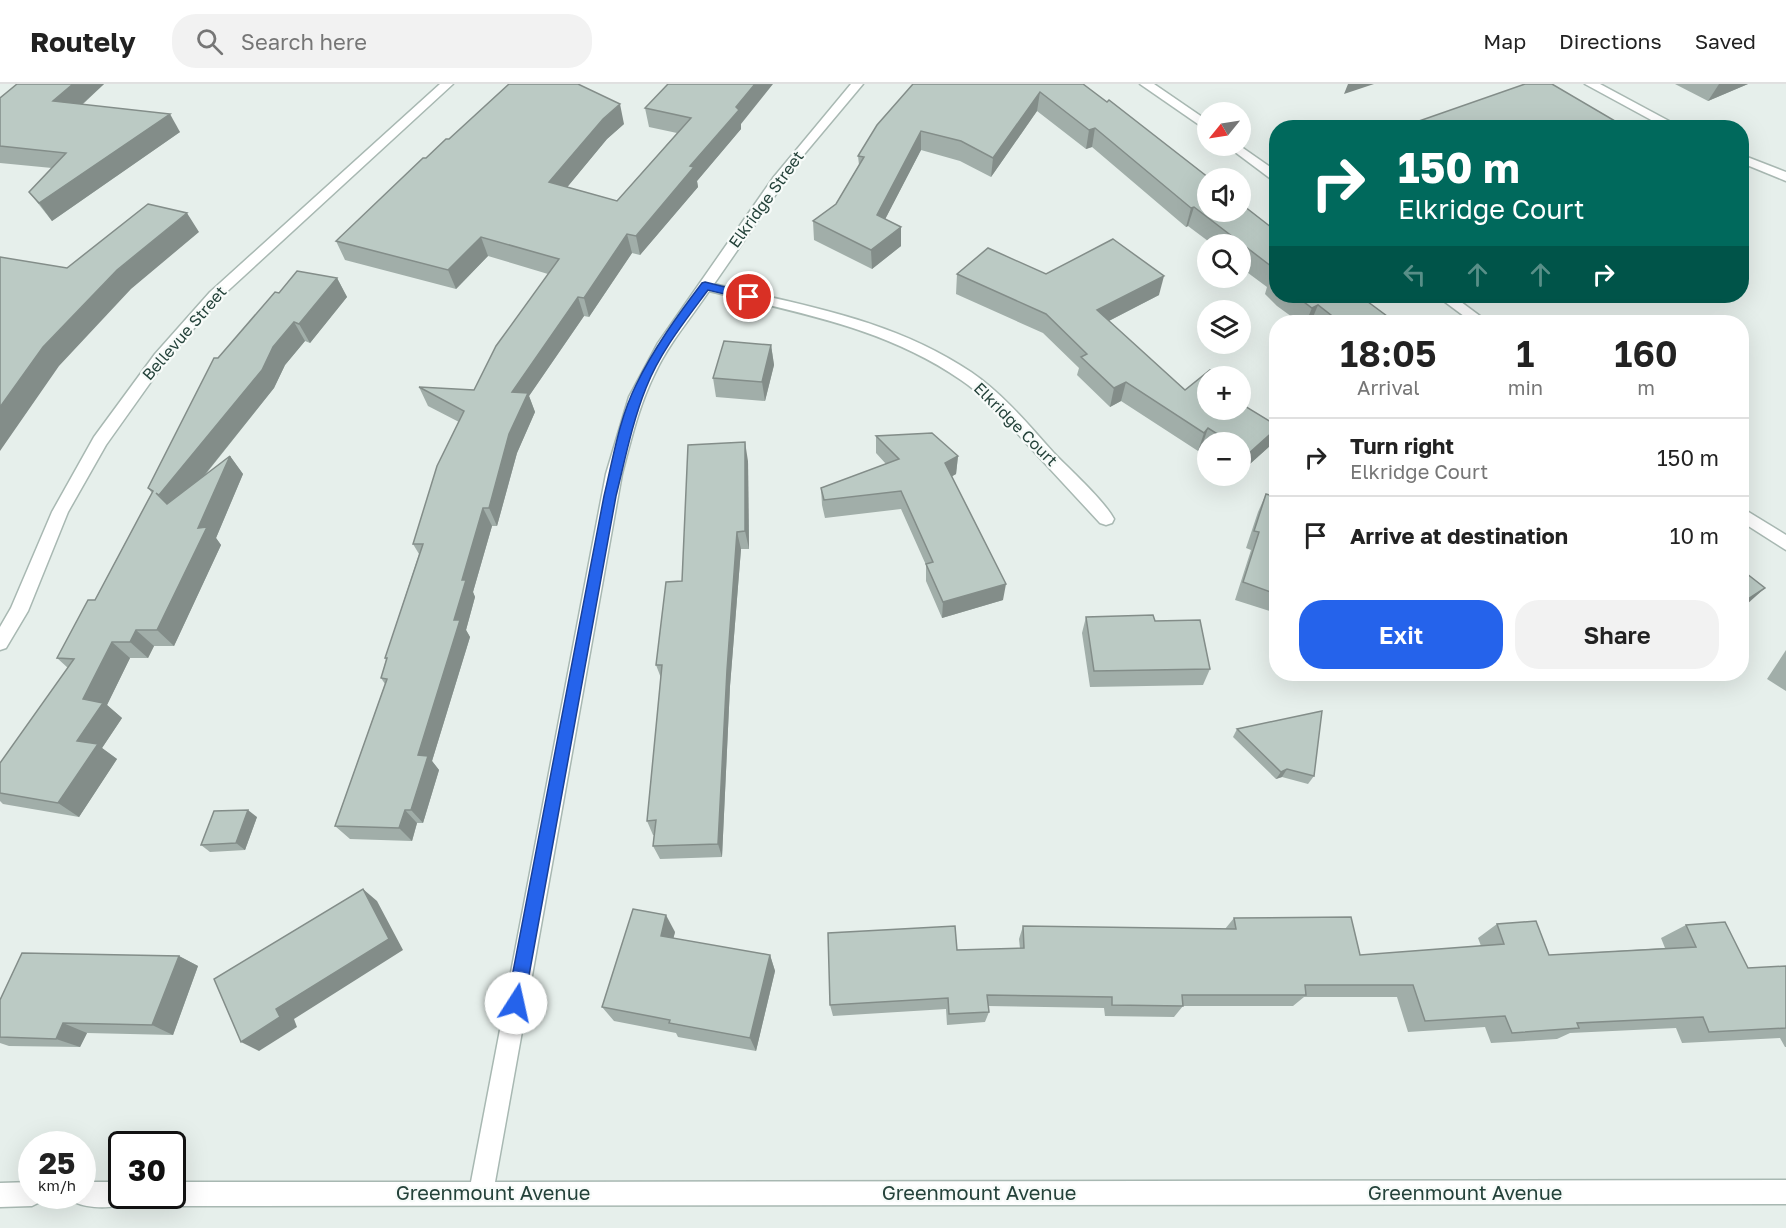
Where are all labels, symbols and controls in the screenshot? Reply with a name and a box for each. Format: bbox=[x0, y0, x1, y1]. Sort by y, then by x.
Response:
search box bbox=[172, 14, 592, 68]
text: Routely bbox=[30, 25, 136, 58]
icon: search bbox=[193, 25, 226, 58]
text: Search here bbox=[241, 28, 367, 55]
text: Map bbox=[1483, 28, 1526, 54]
text: Directions bbox=[1559, 28, 1662, 54]
text: Saved bbox=[1695, 28, 1756, 54]
north arrow bbox=[1197, 102, 1251, 156]
map controls bbox=[1197, 102, 1251, 486]
text: 150 m bbox=[1398, 142, 1520, 192]
icon: right bbox=[1299, 144, 1377, 222]
street label: Elkridge Street bbox=[724, 147, 808, 251]
button: sound bbox=[1197, 168, 1251, 222]
text: Elkridge Court bbox=[1398, 193, 1585, 225]
button: search bbox=[1197, 234, 1251, 288]
icon: left bbox=[1398, 258, 1431, 291]
icon: ahead bbox=[1461, 258, 1494, 291]
icon: ahead bbox=[1524, 258, 1557, 291]
icon: right bbox=[1587, 258, 1620, 291]
pin bbox=[723, 271, 774, 322]
icon: arrive bbox=[732, 280, 765, 313]
street label: Bellevue Street bbox=[138, 282, 230, 384]
button: layers bbox=[1197, 300, 1251, 354]
text: 18:05 bbox=[1340, 332, 1437, 375]
text: 1 bbox=[1516, 332, 1535, 375]
text: 160 bbox=[1614, 332, 1678, 375]
button: + bbox=[1197, 366, 1251, 420]
text: Arrival bbox=[1357, 375, 1420, 399]
text: min bbox=[1508, 375, 1543, 399]
text: m bbox=[1637, 375, 1655, 399]
street label: Elkridge Court bbox=[970, 378, 1062, 470]
button: − bbox=[1197, 432, 1251, 486]
text: Turn right bbox=[1350, 432, 1454, 459]
icon: right bbox=[1299, 441, 1332, 474]
text: 150 m bbox=[1657, 444, 1719, 471]
text: Elkridge Court bbox=[1350, 459, 1488, 483]
icon: arrive bbox=[1299, 519, 1332, 552]
text: Arrive at destination bbox=[1350, 522, 1568, 549]
text: 10 m bbox=[1670, 522, 1719, 549]
button: Exit bbox=[1299, 600, 1503, 669]
button: Share bbox=[1515, 600, 1719, 669]
position arrow bbox=[484, 971, 548, 1035]
speed limit sign: 30 bbox=[108, 1131, 186, 1209]
text: 25 bbox=[39, 1145, 75, 1181]
text: km/h bbox=[38, 1176, 76, 1194]
street label: Greenmount Avenue bbox=[396, 1180, 590, 1204]
street label: Greenmount Avenue bbox=[882, 1180, 1076, 1204]
street label: Greenmount Avenue bbox=[1368, 1180, 1562, 1204]

